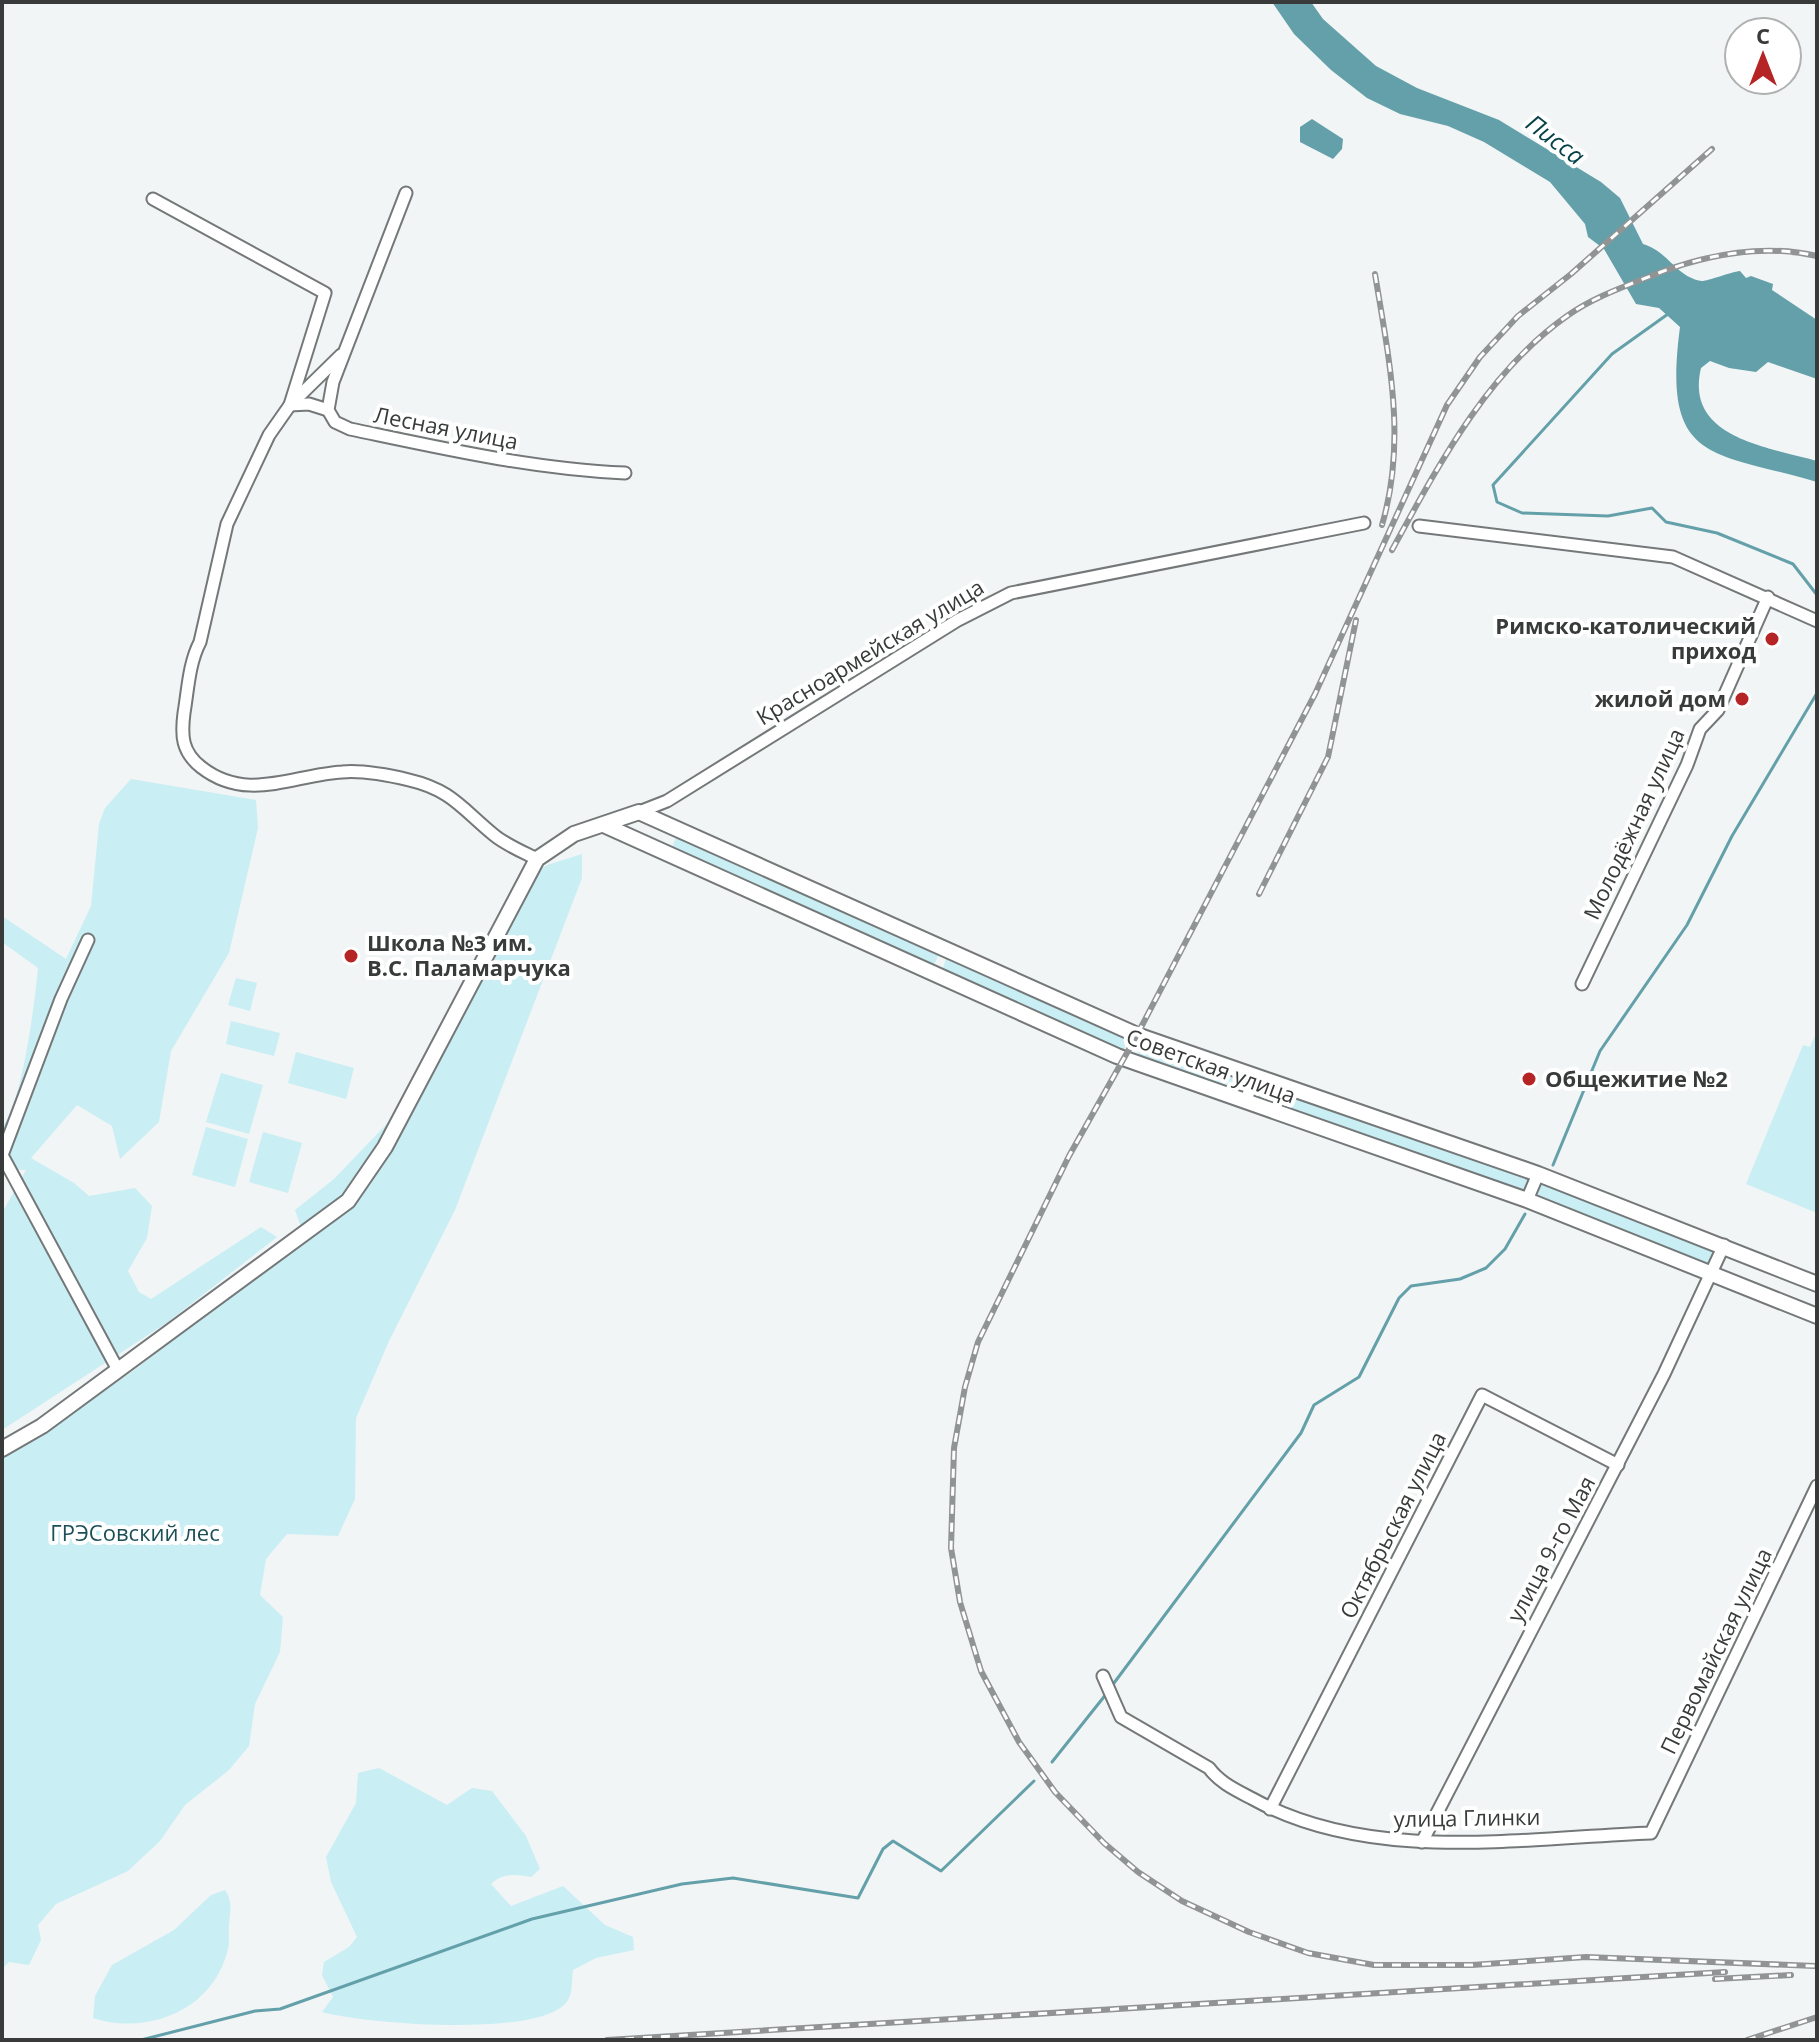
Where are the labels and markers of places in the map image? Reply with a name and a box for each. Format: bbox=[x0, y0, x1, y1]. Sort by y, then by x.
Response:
place label: Римско-католический приход bbox=[1495, 610, 1756, 665]
marker: Римско-католический приход bbox=[1763, 630, 1781, 648]
place label: жилой дом bbox=[1595, 683, 1726, 713]
marker: жилой дом bbox=[1733, 690, 1751, 708]
place label: Школа №3 им. В.С. Паламарчука bbox=[367, 927, 571, 982]
marker: Школа №3 им. В.С. Паламарчука bbox=[342, 947, 360, 965]
place label: Общежитие №2 bbox=[1545, 1063, 1728, 1093]
marker: Общежитие №2 bbox=[1520, 1070, 1538, 1088]

